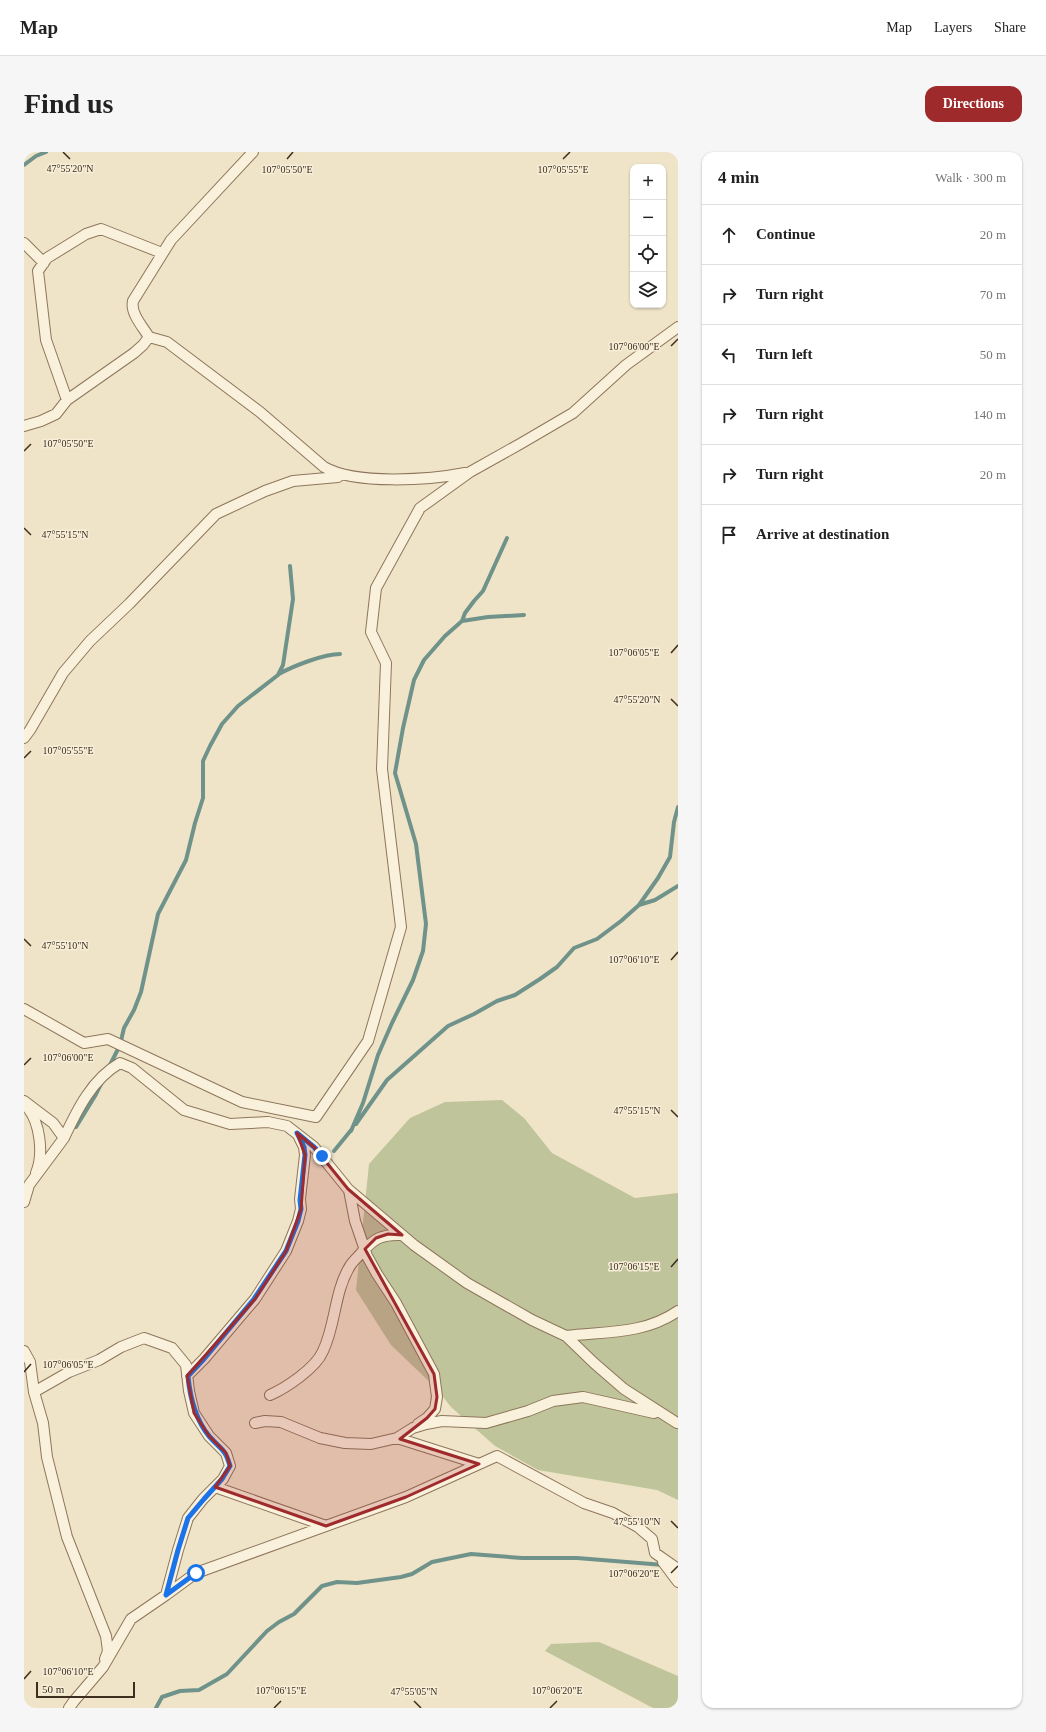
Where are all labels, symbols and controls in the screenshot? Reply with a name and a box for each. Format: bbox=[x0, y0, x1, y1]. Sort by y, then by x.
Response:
text: Map bbox=[20, 17, 58, 38]
text: Map bbox=[886, 20, 912, 35]
text: Layers bbox=[934, 20, 972, 35]
text: Share bbox=[994, 20, 1026, 35]
button: Directions bbox=[925, 86, 1022, 122]
text: Find us bbox=[24, 88, 114, 119]
text: 47°55'20"N bbox=[46, 163, 94, 174]
text: 107°05'50"E bbox=[262, 164, 313, 175]
text: 107°05'55"E bbox=[538, 164, 589, 175]
map controls bbox=[630, 164, 666, 308]
button: + bbox=[630, 164, 666, 200]
text: 4 min bbox=[718, 168, 759, 187]
text: Walk · 300 m bbox=[935, 170, 1006, 185]
button: − bbox=[630, 200, 666, 236]
icon: ahead bbox=[718, 224, 740, 246]
text: Continue bbox=[756, 226, 815, 242]
text: 20 m bbox=[980, 227, 1006, 242]
button: locate bbox=[630, 236, 666, 272]
button: layers bbox=[630, 272, 666, 308]
icon: right bbox=[718, 284, 740, 306]
text: Turn right bbox=[756, 286, 823, 302]
text: 70 m bbox=[980, 287, 1006, 302]
text: 107°06'00"E bbox=[609, 341, 660, 352]
icon: left bbox=[718, 344, 740, 366]
text: Turn left bbox=[756, 346, 813, 362]
text: 50 m bbox=[980, 347, 1006, 362]
icon: right bbox=[718, 404, 740, 426]
text: Turn right bbox=[756, 406, 823, 422]
text: 140 m bbox=[973, 407, 1006, 422]
text: 107°05'50"E bbox=[43, 438, 94, 449]
icon: right bbox=[718, 464, 740, 486]
text: Turn right bbox=[756, 466, 823, 482]
text: 20 m bbox=[980, 467, 1006, 482]
icon: arrive bbox=[718, 524, 740, 546]
text: Arrive at destination bbox=[756, 526, 889, 542]
text: 47°55'15"N bbox=[41, 529, 89, 540]
text: 107°06'05"E bbox=[609, 647, 660, 658]
text: 47°55'20"N bbox=[613, 694, 661, 705]
text: 107°05'55"E bbox=[43, 745, 94, 756]
text: 47°55'10"N bbox=[41, 940, 89, 951]
text: 107°06'10"E bbox=[609, 954, 660, 965]
text: 107°06'00"E bbox=[43, 1052, 94, 1063]
text: 47°55'15"N bbox=[613, 1105, 661, 1116]
route end bbox=[313, 1147, 331, 1165]
text: 107°06'15"E bbox=[609, 1261, 660, 1272]
text: 107°06'05"E bbox=[43, 1359, 94, 1370]
text: 47°55'10"N bbox=[613, 1516, 661, 1527]
route start bbox=[187, 1564, 205, 1582]
text: 107°06'20"E bbox=[609, 1568, 660, 1579]
text: 107°06'10"E bbox=[43, 1666, 94, 1677]
scale bar bbox=[36, 1680, 135, 1699]
text: 50 m bbox=[42, 1683, 64, 1695]
text: 107°06'15"E bbox=[256, 1685, 307, 1696]
text: 107°06'20"E bbox=[532, 1685, 583, 1696]
text: 47°55'05"N bbox=[390, 1686, 438, 1697]

